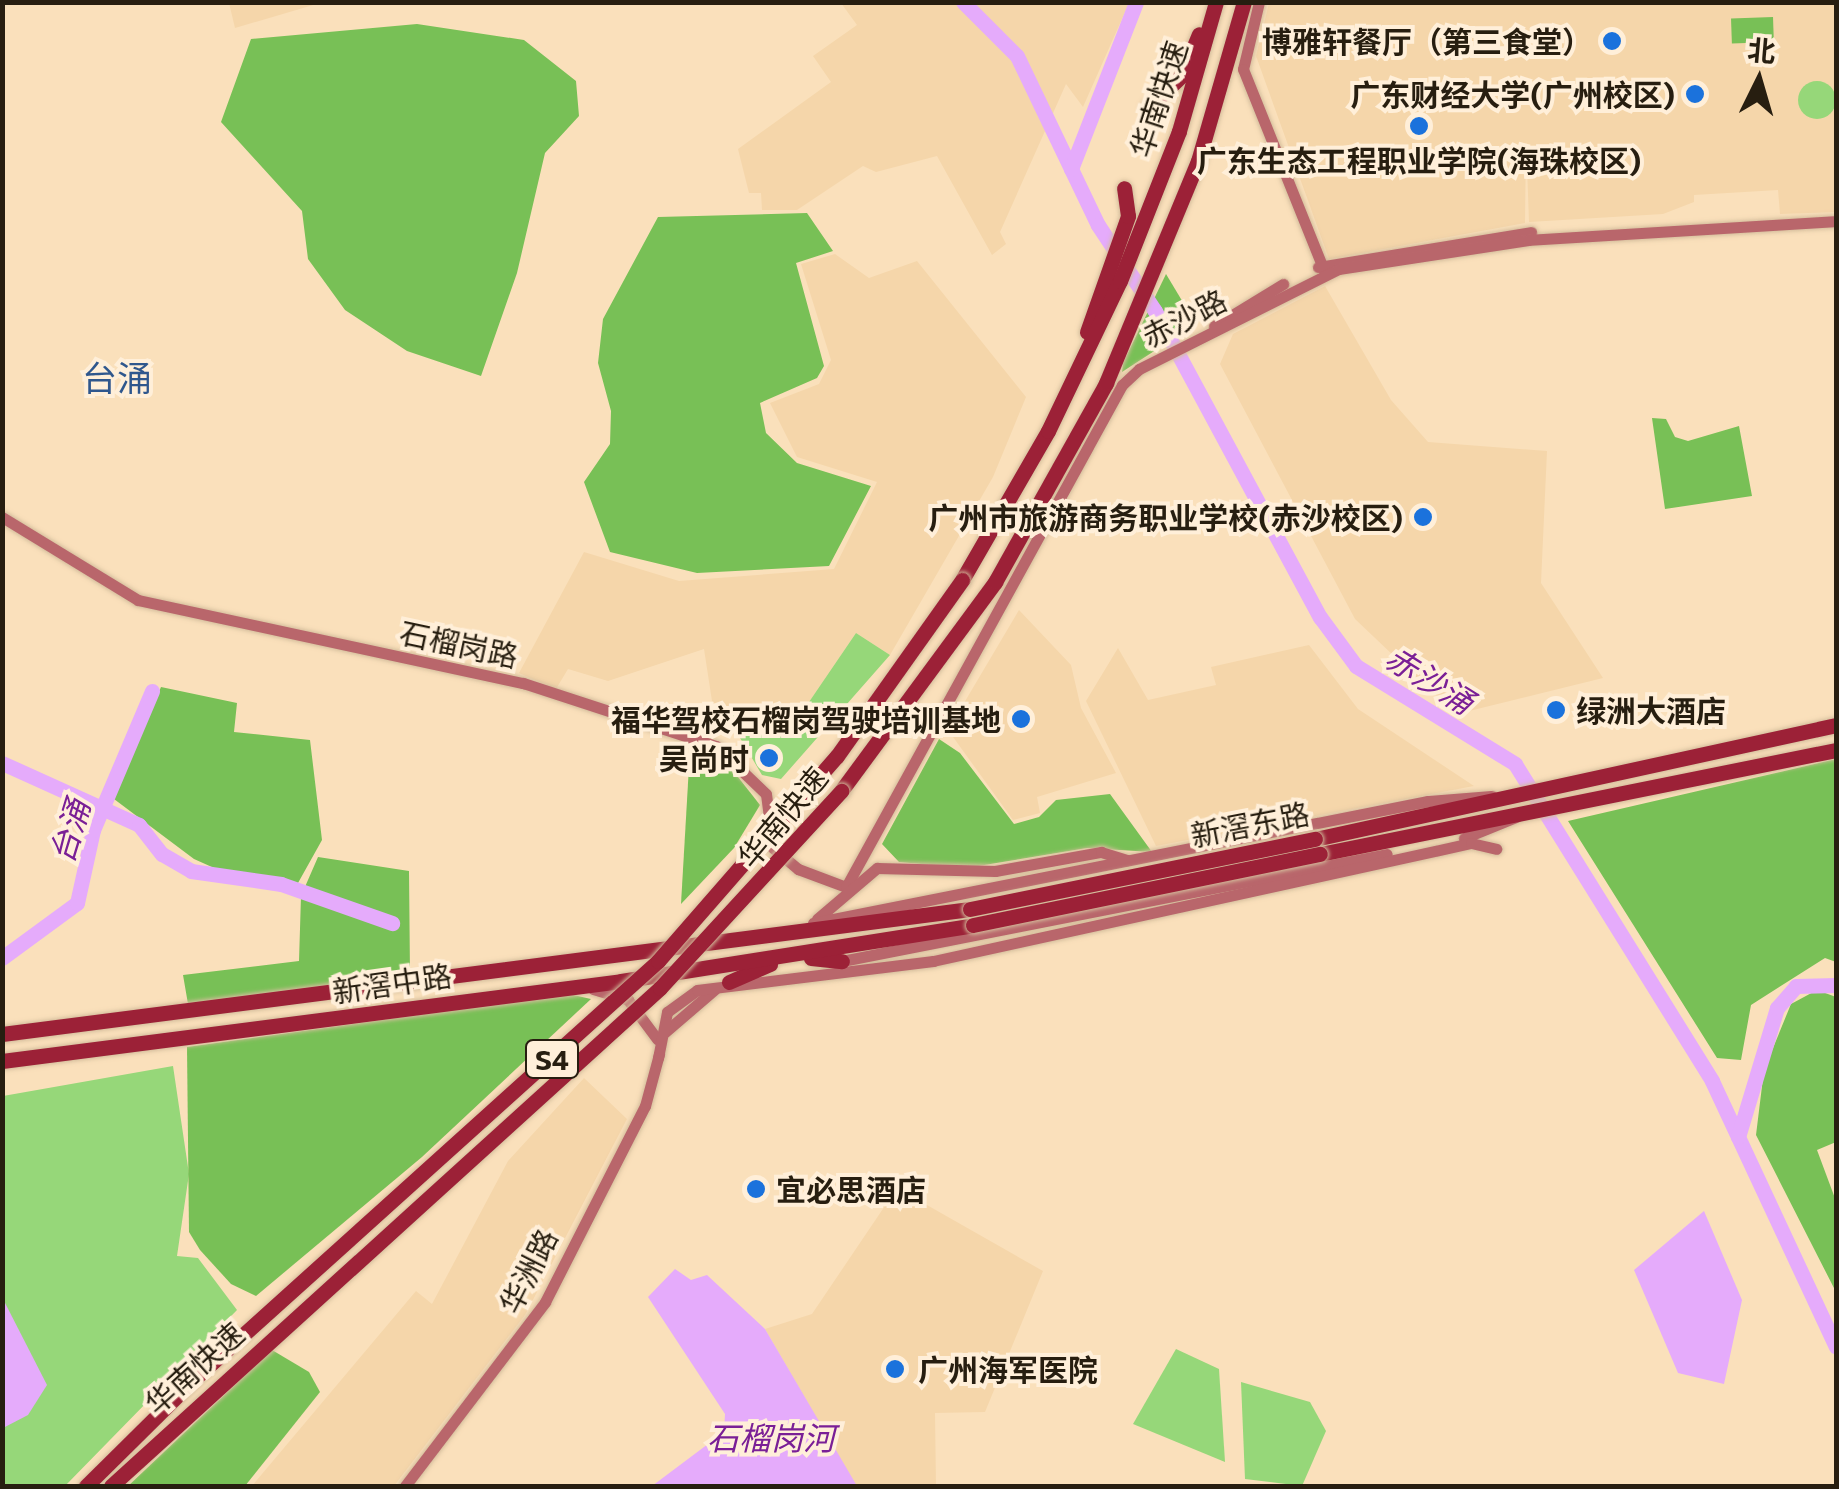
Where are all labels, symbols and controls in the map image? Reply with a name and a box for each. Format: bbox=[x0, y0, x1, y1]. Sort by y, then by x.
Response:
place label: 博雅轩餐厅（第三食堂） bbox=[1262, 23, 1592, 59]
marker: 博雅轩餐厅（第三食堂） bbox=[1601, 30, 1623, 52]
north arrow bbox=[1709, 30, 1809, 130]
text: 北 bbox=[1746, 32, 1777, 68]
street label: 华南快速 bbox=[1122, 36, 1194, 162]
place label: 广东财经大学(广州校区) bbox=[1350, 76, 1675, 112]
marker: 广东财经大学(广州校区) bbox=[1684, 83, 1706, 105]
marker: 广东生态工程职业学院(海珠校区) bbox=[1408, 115, 1430, 137]
place label: 广东生态工程职业学院(海珠校区) bbox=[1197, 142, 1641, 178]
street label: 赤沙路 bbox=[1136, 282, 1232, 354]
district label: 台涌 bbox=[82, 356, 152, 398]
place label: 广州市旅游商务职业学校(赤沙校区) bbox=[928, 499, 1403, 535]
marker: 广州市旅游商务职业学校(赤沙校区) bbox=[1412, 506, 1434, 528]
street label: 石榴岗路 bbox=[397, 614, 521, 674]
water label: 赤沙涌 bbox=[1379, 637, 1481, 721]
place label: 绿洲大酒店 bbox=[1576, 692, 1726, 728]
marker: 绿洲大酒店 bbox=[1545, 699, 1567, 721]
place label: 福华驾校石榴岗驾驶培训基地 bbox=[611, 701, 1001, 737]
marker: 福华驾校石榴岗驾驶培训基地 bbox=[1010, 708, 1032, 730]
place label: 吴尚时 bbox=[659, 740, 749, 776]
marker: 吴尚时 bbox=[758, 747, 780, 769]
street label: 华南快速 bbox=[730, 759, 834, 875]
water label: 台涌 bbox=[41, 795, 97, 867]
street label: 新滘东路 bbox=[1188, 795, 1312, 853]
street label: 新滘中路 bbox=[330, 957, 454, 1009]
road number: S4 bbox=[524, 1036, 580, 1082]
place label: 宜必思酒店 bbox=[776, 1171, 926, 1207]
marker: 宜必思酒店 bbox=[745, 1178, 767, 1200]
street label: 华洲路 bbox=[492, 1223, 564, 1319]
street label: 华南快速 bbox=[137, 1314, 251, 1422]
place label: 广州海军医院 bbox=[918, 1351, 1098, 1387]
marker: 广州海军医院 bbox=[882, 1356, 908, 1382]
water label: 石榴岗河 bbox=[707, 1418, 835, 1456]

